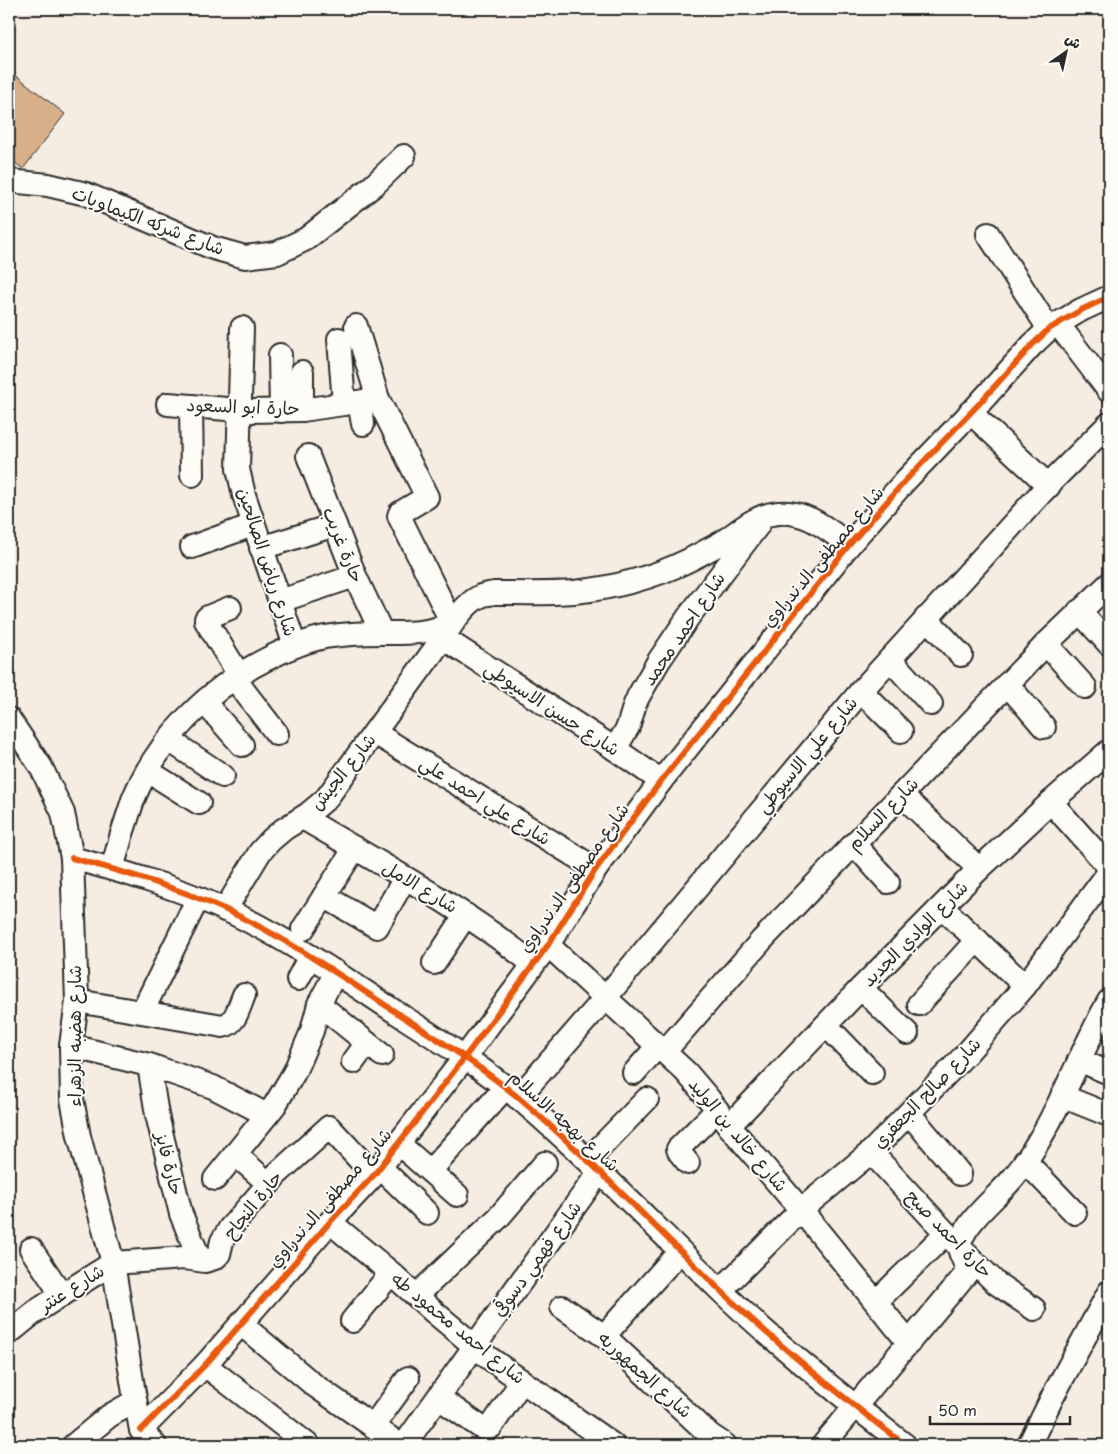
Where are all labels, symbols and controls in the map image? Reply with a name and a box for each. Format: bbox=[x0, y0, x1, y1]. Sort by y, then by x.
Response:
north arrow bbox=[1040, 28, 1090, 78]
text: ش bbox=[1061, 28, 1086, 54]
street label: شارع شركه الكيماويات bbox=[68, 178, 229, 261]
street label: حارة ابو السعود bbox=[186, 390, 300, 421]
street label: شارع مصطفى الدندراوي bbox=[754, 479, 890, 633]
street label: شارع رياض الصالحين bbox=[232, 484, 305, 639]
street label: حارة غريب bbox=[317, 502, 372, 586]
street label: شارع احمد محمد bbox=[635, 566, 731, 690]
street label: شارع حسن الاسيوطي bbox=[478, 654, 626, 765]
street label: شارع علي الاسيوطي bbox=[749, 690, 866, 821]
street label: شارع الجيش bbox=[302, 727, 381, 815]
street label: شارع علي احمد علي bbox=[413, 749, 557, 854]
street label: شارع السلام bbox=[840, 770, 925, 857]
street label: شارع مصطفى الدندراوي bbox=[511, 797, 636, 958]
street label: شارع الامل bbox=[378, 853, 464, 919]
street label: شارع الوادي الجديد bbox=[855, 874, 974, 993]
street label: شارع هضبه الزهراء bbox=[60, 965, 87, 1107]
street label: شارع صالح الجعفري bbox=[866, 1030, 987, 1155]
street label: شارع بهجه الاسلام bbox=[502, 1063, 626, 1178]
street label: شارع خالد بن الوليد bbox=[683, 1071, 795, 1197]
street label: شارع مصطفى الدندراوي bbox=[260, 1121, 398, 1273]
street label: حارة فايز bbox=[149, 1127, 191, 1198]
street label: حارة النجاح bbox=[216, 1164, 288, 1244]
street label: حارة احمد صبح bbox=[901, 1182, 1000, 1284]
street label: شارع فهمي دسوقي bbox=[485, 1195, 590, 1324]
street label: شارع عنتر bbox=[32, 1256, 109, 1318]
street label: شارع احمد محمود طه bbox=[386, 1264, 532, 1390]
street label: شارع الجمهوريه bbox=[593, 1324, 699, 1424]
scale bar bbox=[930, 1394, 1070, 1426]
text: 50 m bbox=[938, 1398, 977, 1421]

